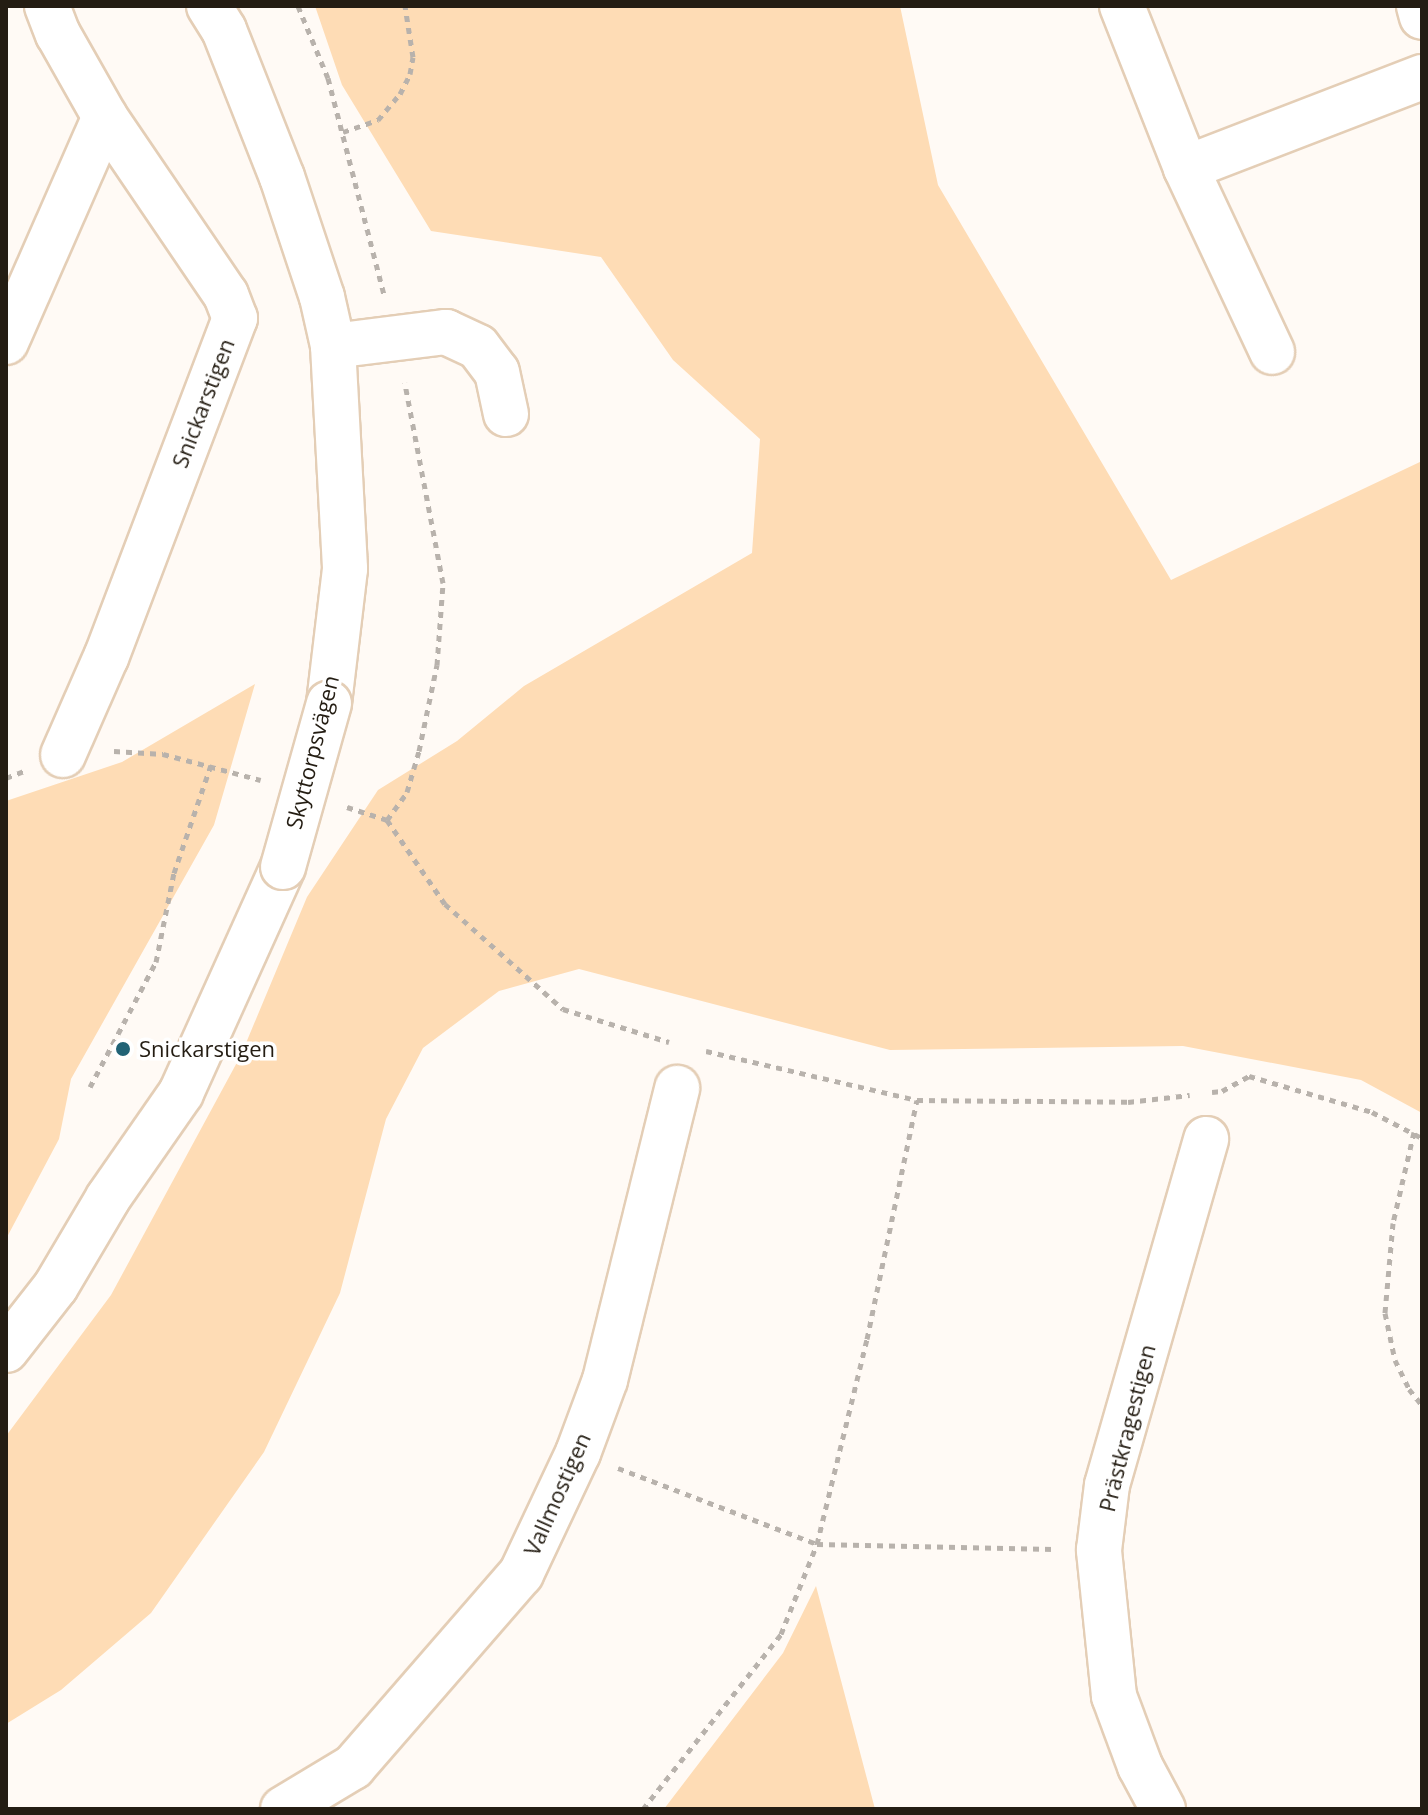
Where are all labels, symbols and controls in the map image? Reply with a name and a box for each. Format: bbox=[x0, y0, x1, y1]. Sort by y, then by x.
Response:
street label: Snickarstigen bbox=[166, 335, 240, 471]
street label: Skyttorpsvägen bbox=[280, 672, 344, 832]
place label: Snickarstigen bbox=[139, 1036, 275, 1062]
marker: Snickarstigen bbox=[114, 1040, 132, 1058]
street label: Prästkragestigen bbox=[1093, 1342, 1161, 1514]
street label: Vallmostigen bbox=[518, 1428, 596, 1560]

